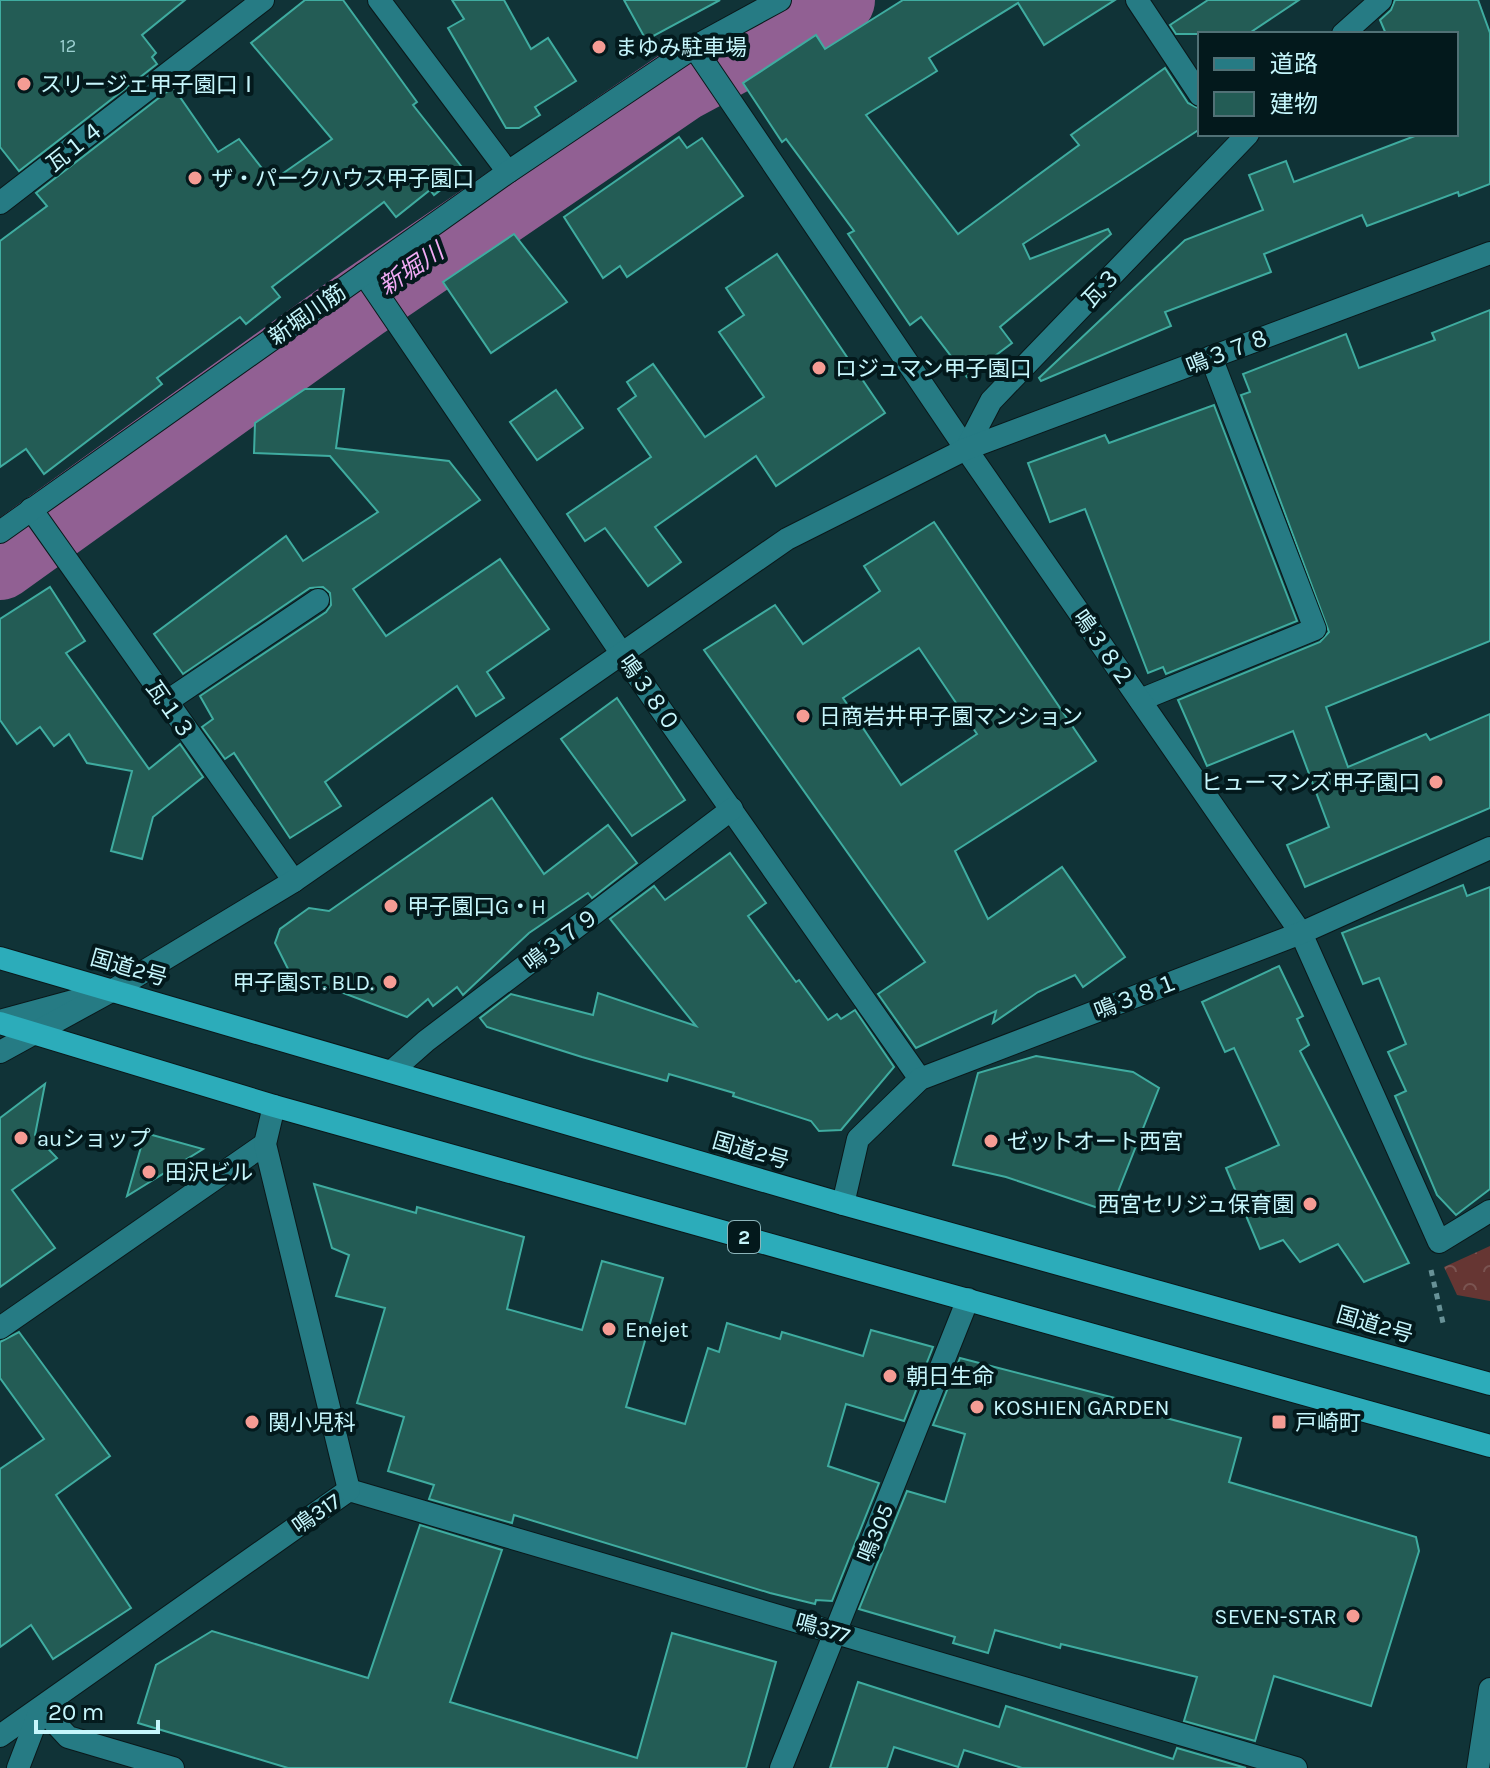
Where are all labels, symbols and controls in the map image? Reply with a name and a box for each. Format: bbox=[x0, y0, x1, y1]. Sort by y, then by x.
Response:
legend bbox=[1198, 32, 1458, 136]
house number: 12 bbox=[60, 35, 76, 57]
place label: まゆみ駐車場 bbox=[615, 35, 747, 61]
marker: まゆみ駐車場 bbox=[590, 38, 608, 56]
text: 道路 bbox=[1270, 50, 1318, 78]
place label: スリージェ甲子園口Ⅰ bbox=[40, 72, 260, 98]
marker: スリージェ甲子園口Ⅰ bbox=[15, 75, 33, 93]
text: 建物 bbox=[1270, 90, 1318, 118]
street label: 瓦１４ bbox=[42, 116, 110, 177]
place label: ザ・パークハウス甲子園口 bbox=[211, 166, 474, 192]
marker: ザ・パークハウス甲子園口 bbox=[186, 169, 204, 187]
water label: 新堀川 bbox=[373, 236, 451, 301]
street label: 瓦３ bbox=[1077, 263, 1126, 313]
street label: 新堀川筋 bbox=[264, 279, 351, 351]
street label: 鳴３７８ bbox=[1183, 324, 1274, 380]
place label: ロジュマン甲子園口 bbox=[835, 356, 1031, 382]
marker: ロジュマン甲子園口 bbox=[810, 359, 828, 377]
street label: 鳴３８２ bbox=[1067, 605, 1139, 692]
street label: 鳴３８０ bbox=[613, 650, 685, 737]
street label: 瓦１３ bbox=[141, 676, 200, 745]
place label: 日商岩井甲子園マンション bbox=[819, 704, 1083, 730]
marker: 日商岩井甲子園マンション bbox=[794, 707, 812, 725]
place label: ヒューマンズ甲子園口 bbox=[1200, 770, 1420, 796]
marker: ヒューマンズ甲子園口 bbox=[1427, 773, 1445, 791]
place label: 甲子園口G・H bbox=[407, 894, 546, 920]
marker: 甲子園口G・H bbox=[382, 897, 400, 915]
street label: 鳴３７９ bbox=[519, 903, 605, 977]
street label: 国道2号 bbox=[87, 945, 170, 991]
street label: 鳴３８１ bbox=[1091, 969, 1182, 1025]
place label: 甲子園ST. BLD. bbox=[232, 970, 374, 996]
marker: 甲子園ST. BLD. bbox=[381, 973, 399, 991]
place label: auショップ bbox=[37, 1126, 150, 1152]
street label: 国道2号 bbox=[709, 1128, 792, 1174]
marker: auショップ bbox=[12, 1129, 30, 1147]
place label: ゼットオート西宮 bbox=[1007, 1129, 1183, 1155]
marker: ゼットオート西宮 bbox=[982, 1132, 1000, 1150]
place label: 田沢ビル bbox=[165, 1160, 253, 1186]
marker: 田沢ビル bbox=[140, 1163, 158, 1181]
place label: 西宮セリジュ保育園 bbox=[1098, 1192, 1294, 1218]
marker: 西宮セリジュ保育園 bbox=[1301, 1195, 1319, 1213]
road number: 2 bbox=[728, 1221, 760, 1253]
street label: 国道2号 bbox=[1333, 1302, 1416, 1348]
place label: Enejet bbox=[625, 1317, 688, 1343]
marker: Enejet bbox=[600, 1320, 618, 1338]
place label: 朝日生命 bbox=[906, 1364, 994, 1390]
marker: 朝日生命 bbox=[881, 1367, 899, 1385]
place label: KOSHIEN GARDEN bbox=[993, 1395, 1170, 1421]
marker: KOSHIEN GARDEN bbox=[968, 1398, 986, 1416]
place label: 関小児科 bbox=[268, 1410, 356, 1436]
place label: 戸崎町 bbox=[1295, 1410, 1361, 1436]
marker: 関小児科 bbox=[243, 1413, 261, 1431]
marker: 戸崎町 bbox=[1270, 1413, 1288, 1431]
street label: 鳴317 bbox=[288, 1488, 346, 1540]
street label: 鳴305 bbox=[853, 1500, 899, 1566]
place label: SEVEN-STAR bbox=[1214, 1604, 1337, 1630]
marker: SEVEN-STAR bbox=[1344, 1607, 1362, 1625]
street label: 鳴377 bbox=[792, 1609, 853, 1649]
scale bar bbox=[36, 1684, 158, 1734]
text: 20 m bbox=[48, 1698, 104, 1726]

